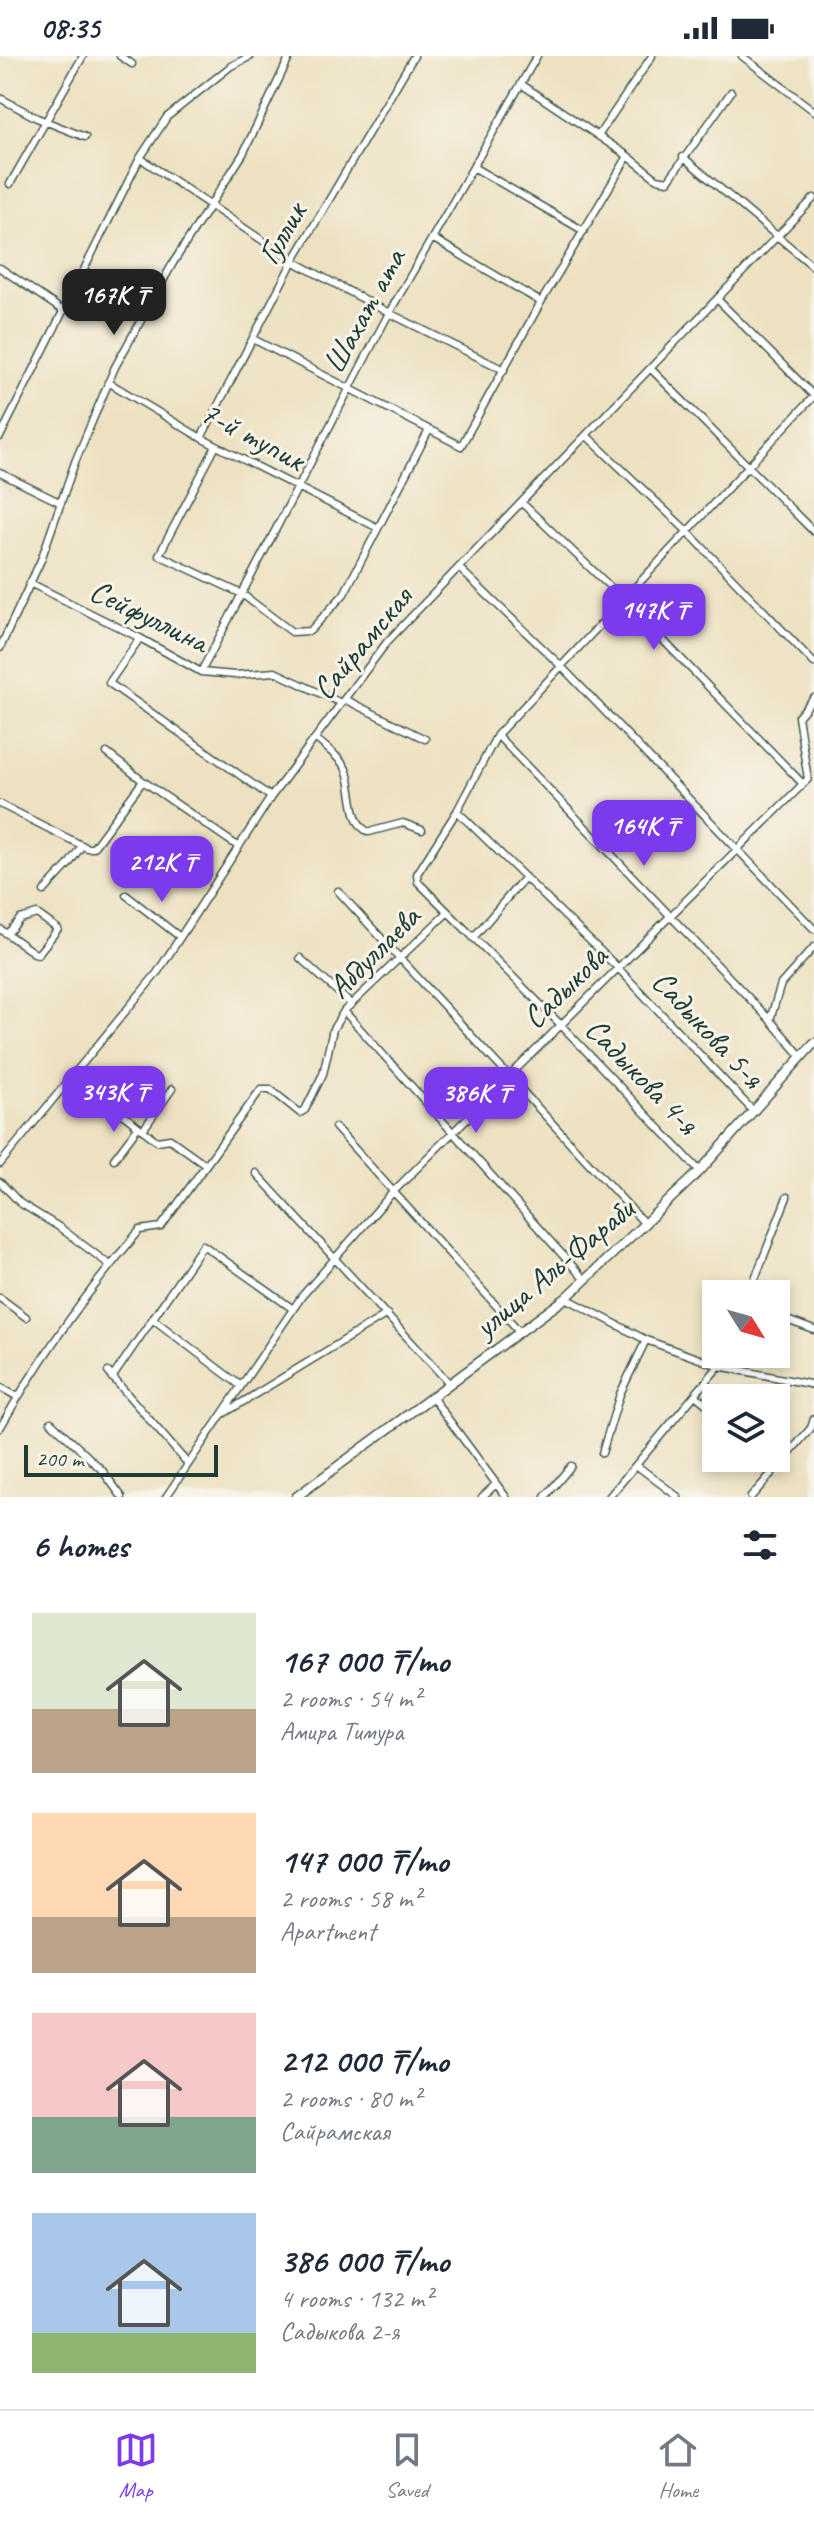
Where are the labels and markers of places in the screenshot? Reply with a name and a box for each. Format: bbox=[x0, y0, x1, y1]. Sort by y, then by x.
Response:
pin: 167K ₸ bbox=[49, 269, 179, 337]
pin: 147K ₸ bbox=[589, 584, 719, 652]
pin: 164K ₸ bbox=[579, 800, 709, 868]
pin: 212K ₸ bbox=[97, 836, 227, 904]
pin: 343K ₸ bbox=[49, 1066, 179, 1134]
pin: 386K ₸ bbox=[411, 1067, 541, 1135]

